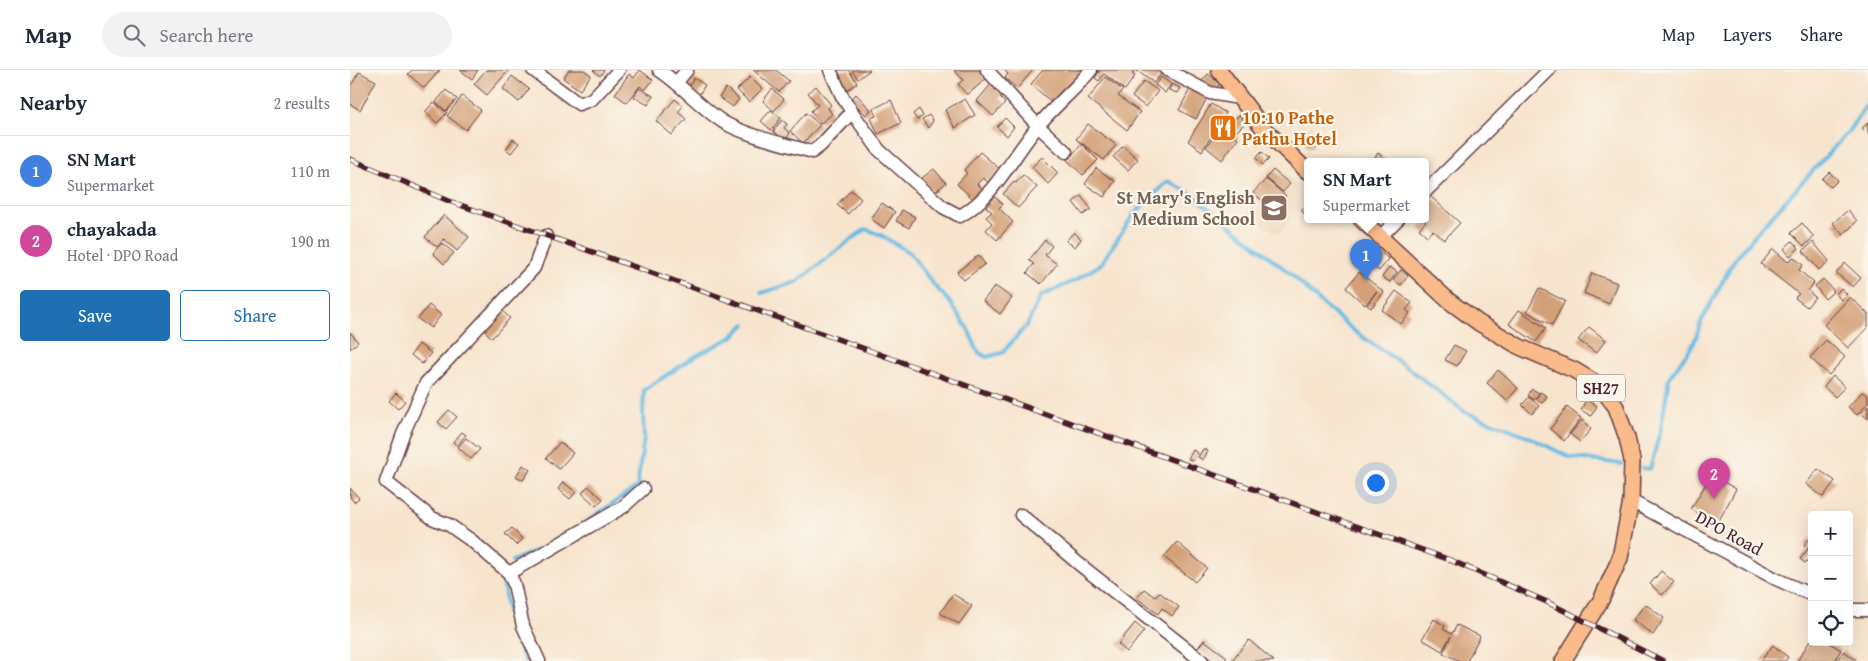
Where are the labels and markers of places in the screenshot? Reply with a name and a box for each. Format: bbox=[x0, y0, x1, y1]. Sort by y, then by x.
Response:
place label: 10:10 Pathe Pathu Hotel bbox=[1242, 104, 1337, 152]
restaurant icon: 10:10 Pathe Pathu Hotel bbox=[1208, 113, 1238, 143]
place label: St Mary's English Medium School bbox=[1117, 184, 1255, 232]
school or university icon: St Mary's English Medium School bbox=[1259, 193, 1289, 223]
pin: 1 bbox=[1350, 239, 1382, 280]
pin: 2 bbox=[1698, 458, 1730, 499]

